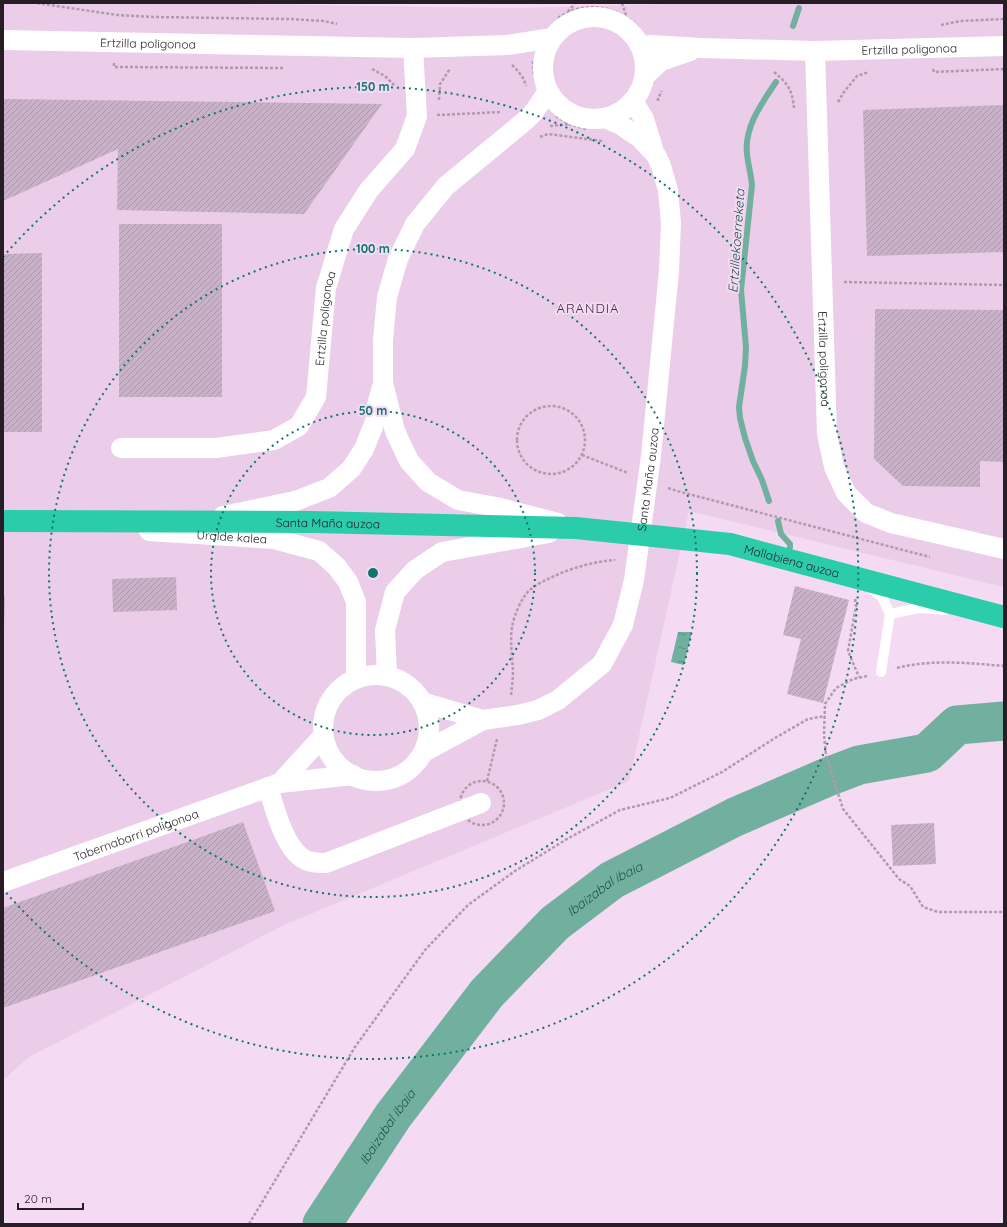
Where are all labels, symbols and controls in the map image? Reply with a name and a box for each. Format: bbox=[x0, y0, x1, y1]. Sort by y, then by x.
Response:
street label: Ertzilla poligonoa bbox=[100, 34, 196, 51]
street label: Ertzilla poligonoa bbox=[861, 40, 957, 57]
text: 150 m bbox=[356, 79, 390, 94]
water label: Ertzillekoerreketa bbox=[724, 187, 748, 294]
text: 100 m bbox=[356, 241, 390, 256]
street label: Ertzilla poligonoa bbox=[311, 269, 338, 367]
district label: ARANDIA bbox=[556, 300, 620, 316]
street label: Ertzilla poligonoa bbox=[816, 311, 834, 407]
text: 50 m bbox=[359, 403, 387, 418]
street label: Santa Maña auzoa bbox=[633, 427, 661, 532]
street label: Santa Maña auzoa bbox=[276, 514, 380, 531]
street label: Uralde kalea bbox=[196, 527, 268, 546]
street label: Mallabiena auzoa bbox=[743, 541, 841, 580]
centre of rings bbox=[366, 566, 380, 580]
street label: Tabernabarri poligonoa bbox=[71, 805, 200, 864]
water label: Ibaizabal ibaia bbox=[563, 857, 646, 919]
water label: Ibaizabal ibaia bbox=[356, 1085, 419, 1167]
scale bar bbox=[18, 1185, 83, 1211]
text: 20 m bbox=[24, 1191, 52, 1206]

